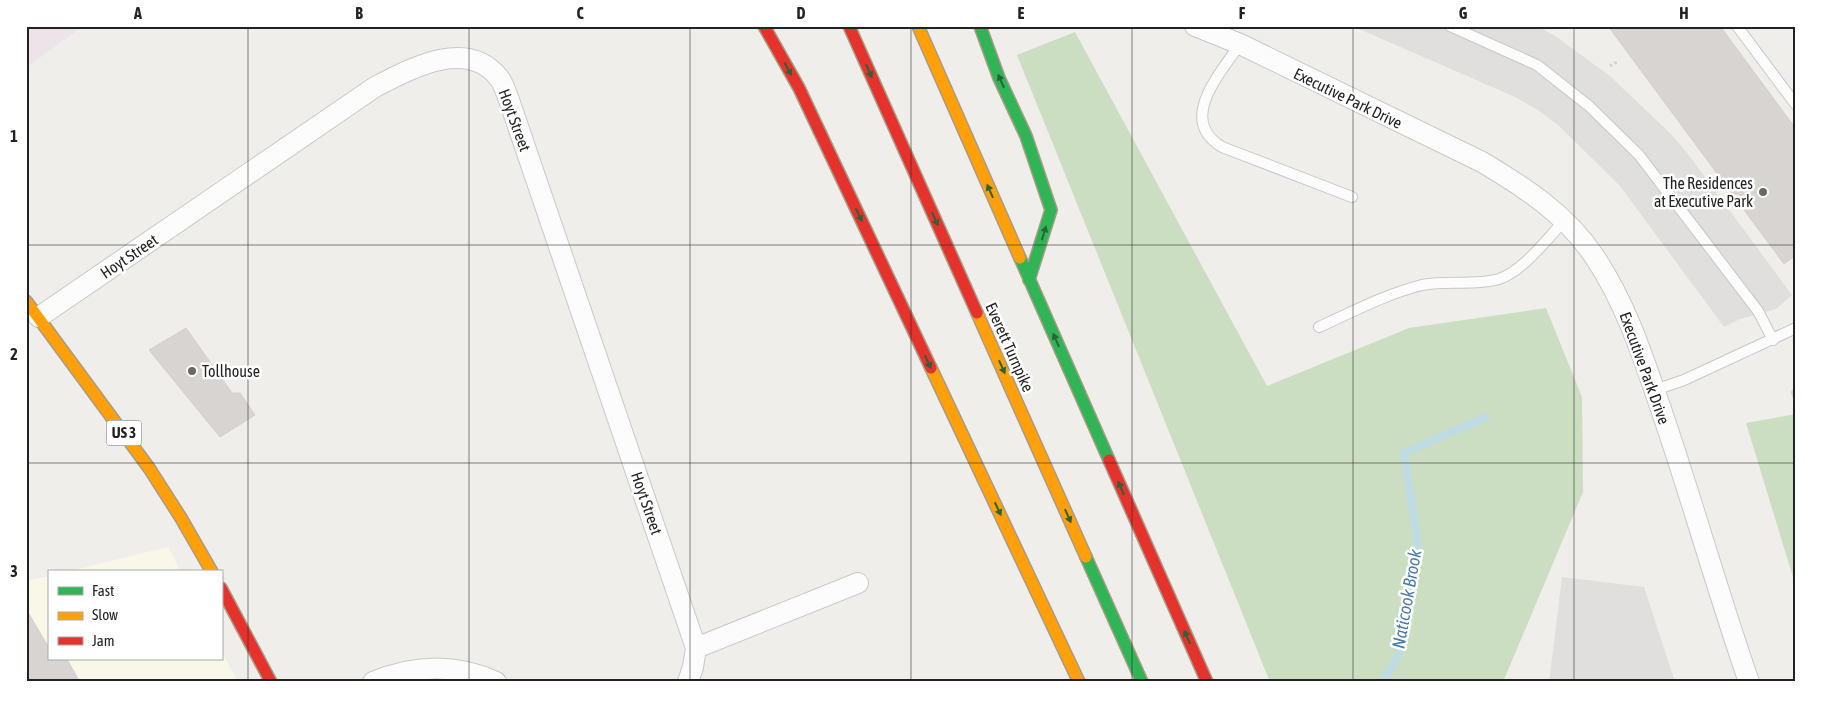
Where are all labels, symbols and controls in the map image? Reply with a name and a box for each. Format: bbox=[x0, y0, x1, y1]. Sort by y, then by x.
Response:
text: A bbox=[133, 4, 142, 22]
text: B bbox=[355, 4, 363, 22]
text: C bbox=[576, 4, 584, 22]
text: D bbox=[797, 4, 806, 22]
text: E bbox=[1018, 4, 1025, 22]
text: F bbox=[1239, 4, 1246, 22]
text: G bbox=[1459, 4, 1468, 22]
text: H bbox=[1679, 4, 1689, 22]
one-way arrow bbox=[784, 61, 792, 76]
one-way arrow bbox=[865, 64, 873, 78]
street label: Executive Park Drive bbox=[1291, 64, 1405, 132]
one-way arrow bbox=[997, 74, 1006, 89]
street label: Hoyt Street bbox=[494, 86, 535, 154]
text: 1 bbox=[10, 127, 18, 145]
place label: The Residences at Executive Park bbox=[1654, 174, 1753, 210]
one-way arrow bbox=[986, 184, 994, 198]
marker: The Residences at Executive Park bbox=[1757, 186, 1769, 198]
one-way arrow bbox=[855, 208, 863, 222]
one-way arrow bbox=[932, 212, 940, 226]
one-way arrow bbox=[1040, 226, 1048, 241]
street label: Hoyt Street bbox=[97, 230, 162, 283]
street label: Everett Turnpike bbox=[981, 300, 1038, 395]
street label: Executive Park Drive bbox=[1616, 309, 1674, 427]
one-way arrow bbox=[1051, 333, 1059, 347]
text: 2 bbox=[10, 345, 18, 363]
one-way arrow bbox=[924, 355, 932, 369]
one-way arrow bbox=[998, 360, 1006, 374]
place label: Tollhouse bbox=[202, 362, 260, 380]
marker: Tollhouse bbox=[186, 365, 198, 377]
road number: US 3 bbox=[106, 420, 142, 446]
street label: Hoyt Street bbox=[627, 469, 666, 537]
one-way arrow bbox=[1117, 481, 1125, 495]
one-way arrow bbox=[994, 502, 1002, 516]
one-way arrow bbox=[1064, 509, 1072, 523]
water label: Naticook Brook bbox=[1387, 547, 1426, 650]
text: 3 bbox=[10, 562, 18, 580]
legend bbox=[48, 570, 222, 660]
text: Fast bbox=[92, 582, 114, 599]
text: Slow bbox=[92, 606, 118, 623]
one-way arrow bbox=[1182, 630, 1190, 644]
text: Jam bbox=[92, 632, 115, 649]

